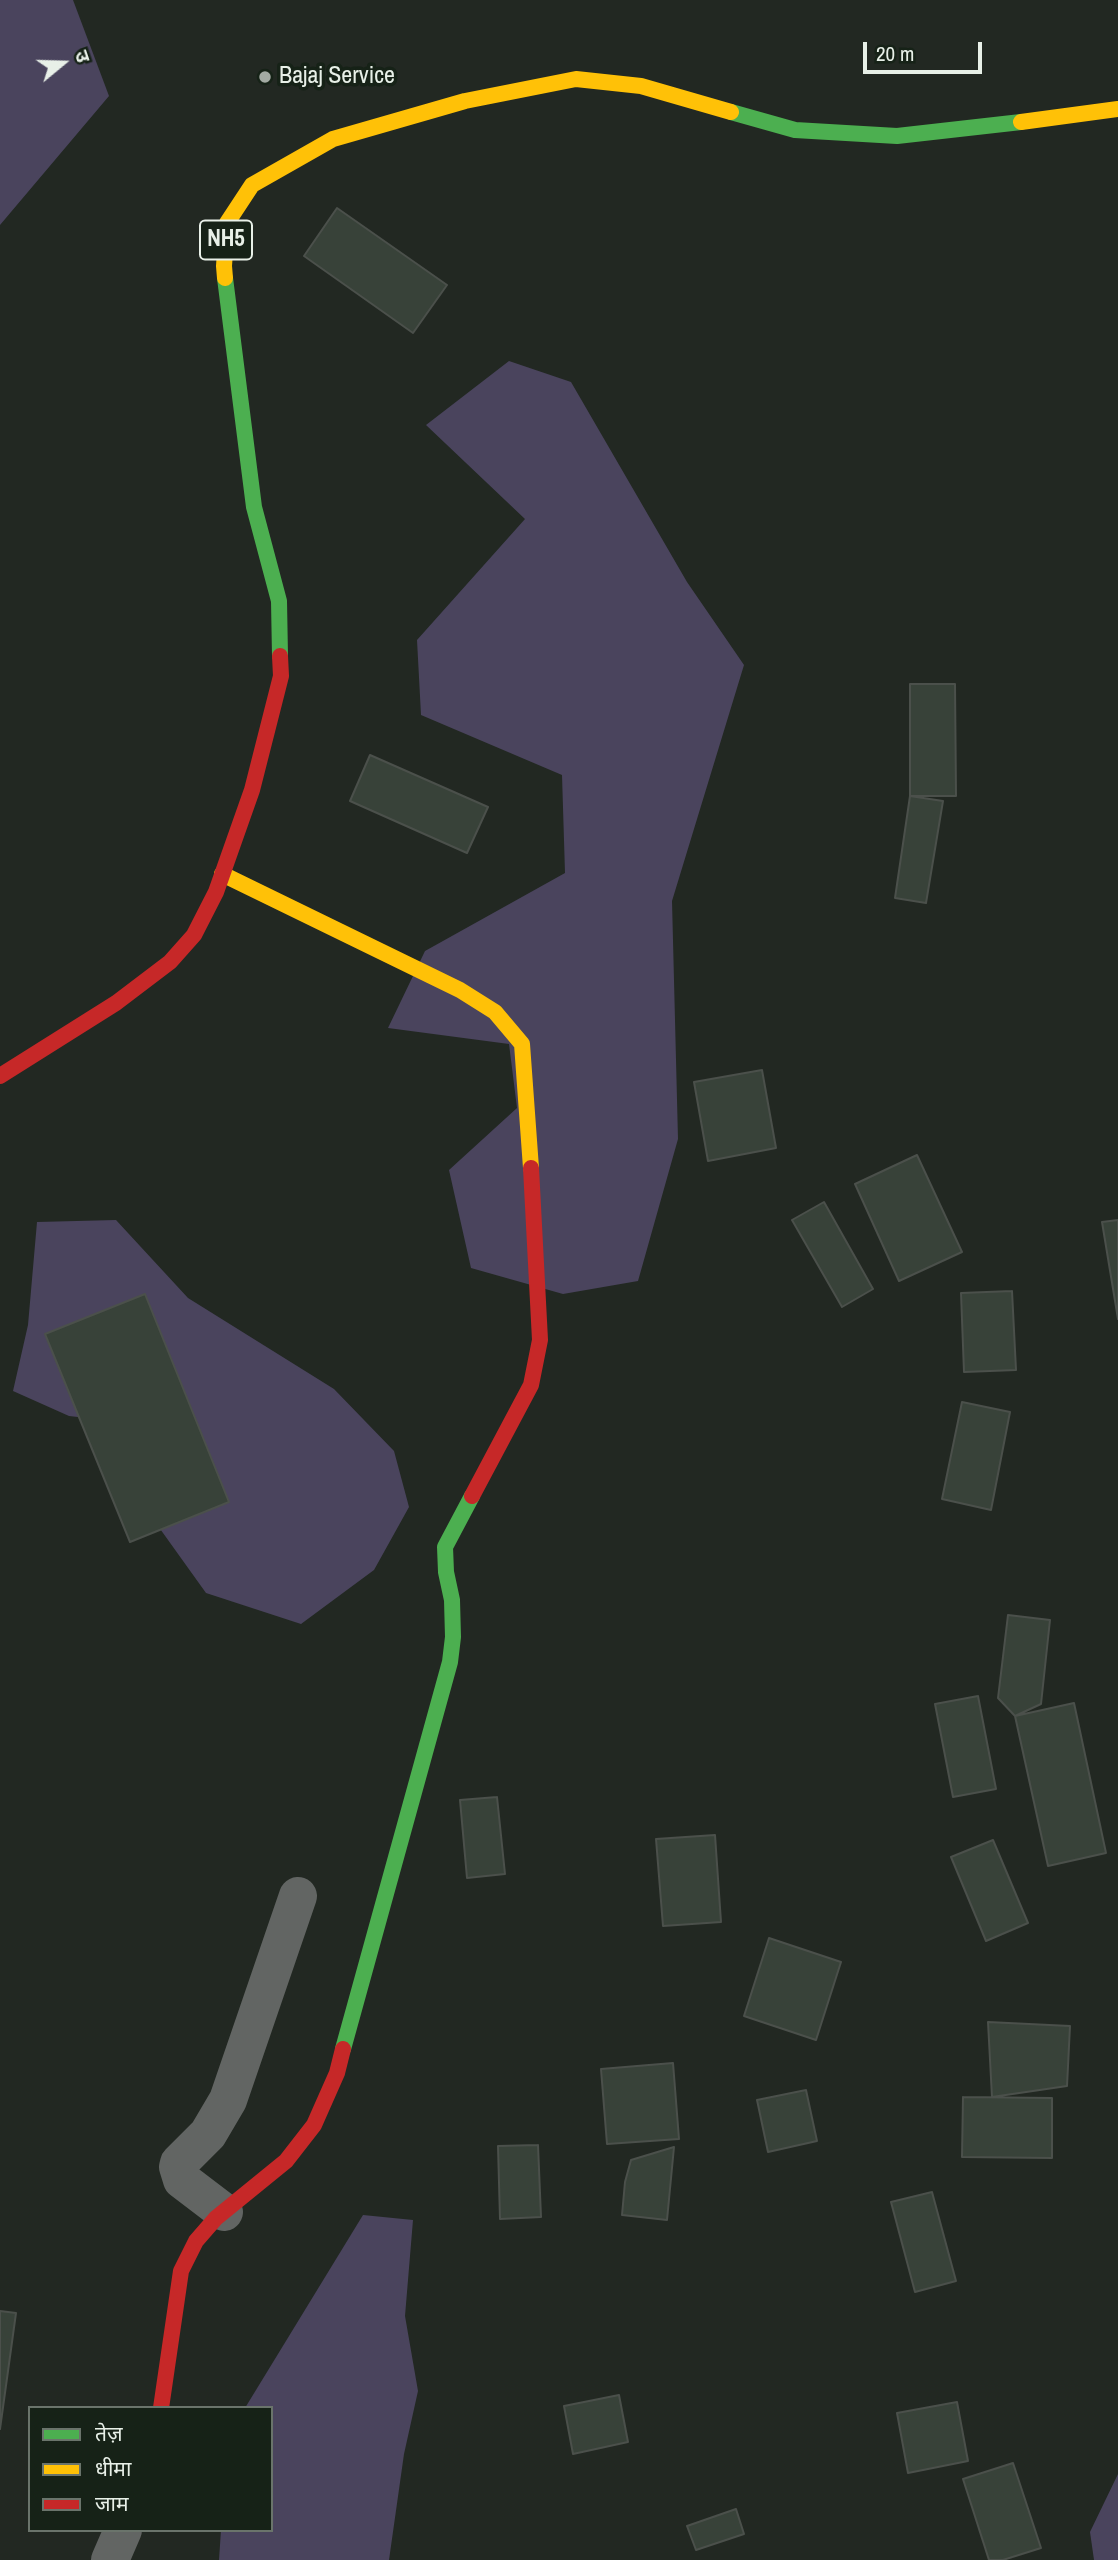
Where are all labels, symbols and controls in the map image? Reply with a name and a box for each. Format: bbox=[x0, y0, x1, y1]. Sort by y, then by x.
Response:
north arrow bbox=[28, 28, 98, 98]
scale bar bbox=[866, 28, 985, 72]
text: 20 m bbox=[876, 39, 914, 68]
text: उ bbox=[69, 47, 97, 66]
place label: Bajaj Service bbox=[279, 63, 395, 91]
marker: Bajaj Service bbox=[257, 69, 273, 85]
road number: NH5 bbox=[200, 220, 252, 260]
legend bbox=[28, 2406, 273, 2532]
text: तेज़ bbox=[95, 2419, 123, 2448]
text: धीमा bbox=[95, 2454, 131, 2483]
text: जाम bbox=[95, 2489, 129, 2518]

